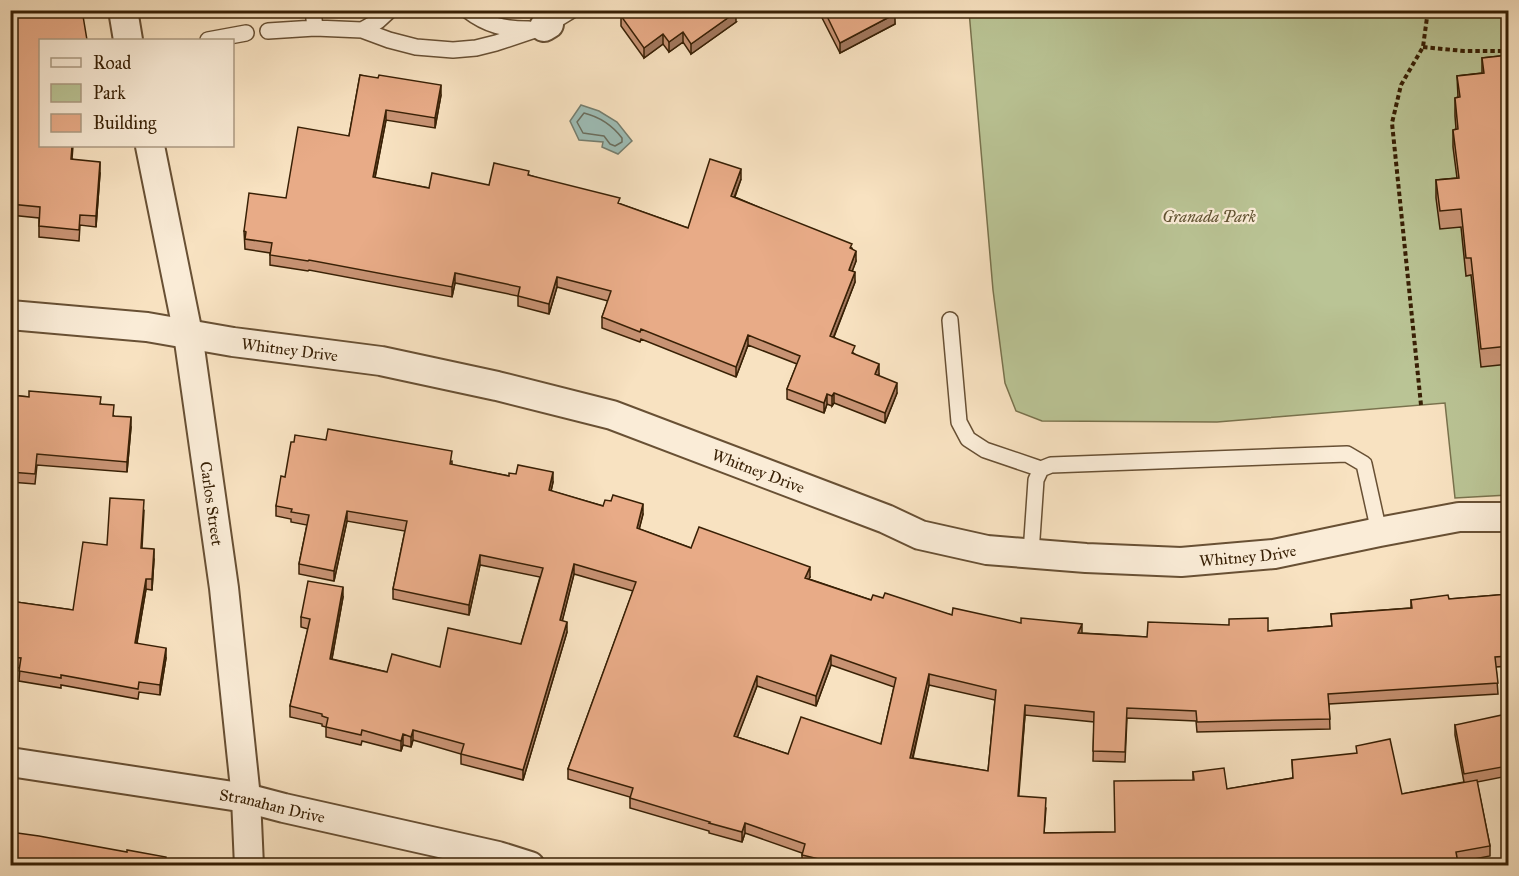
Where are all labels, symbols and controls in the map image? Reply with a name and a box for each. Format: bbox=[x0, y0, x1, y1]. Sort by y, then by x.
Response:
legend bbox=[39, 39, 234, 147]
text: Road bbox=[93, 52, 131, 74]
text: Park bbox=[93, 82, 126, 104]
text: Building bbox=[93, 112, 157, 135]
park label: Granada Park bbox=[1162, 207, 1256, 226]
street label: Whitney Drive bbox=[240, 334, 339, 365]
street label: Whitney Drive bbox=[709, 445, 808, 497]
street label: Carlos Street bbox=[196, 460, 227, 547]
street label: Whitney Drive bbox=[1198, 541, 1298, 570]
street label: Stranahan Drive bbox=[218, 785, 327, 827]

